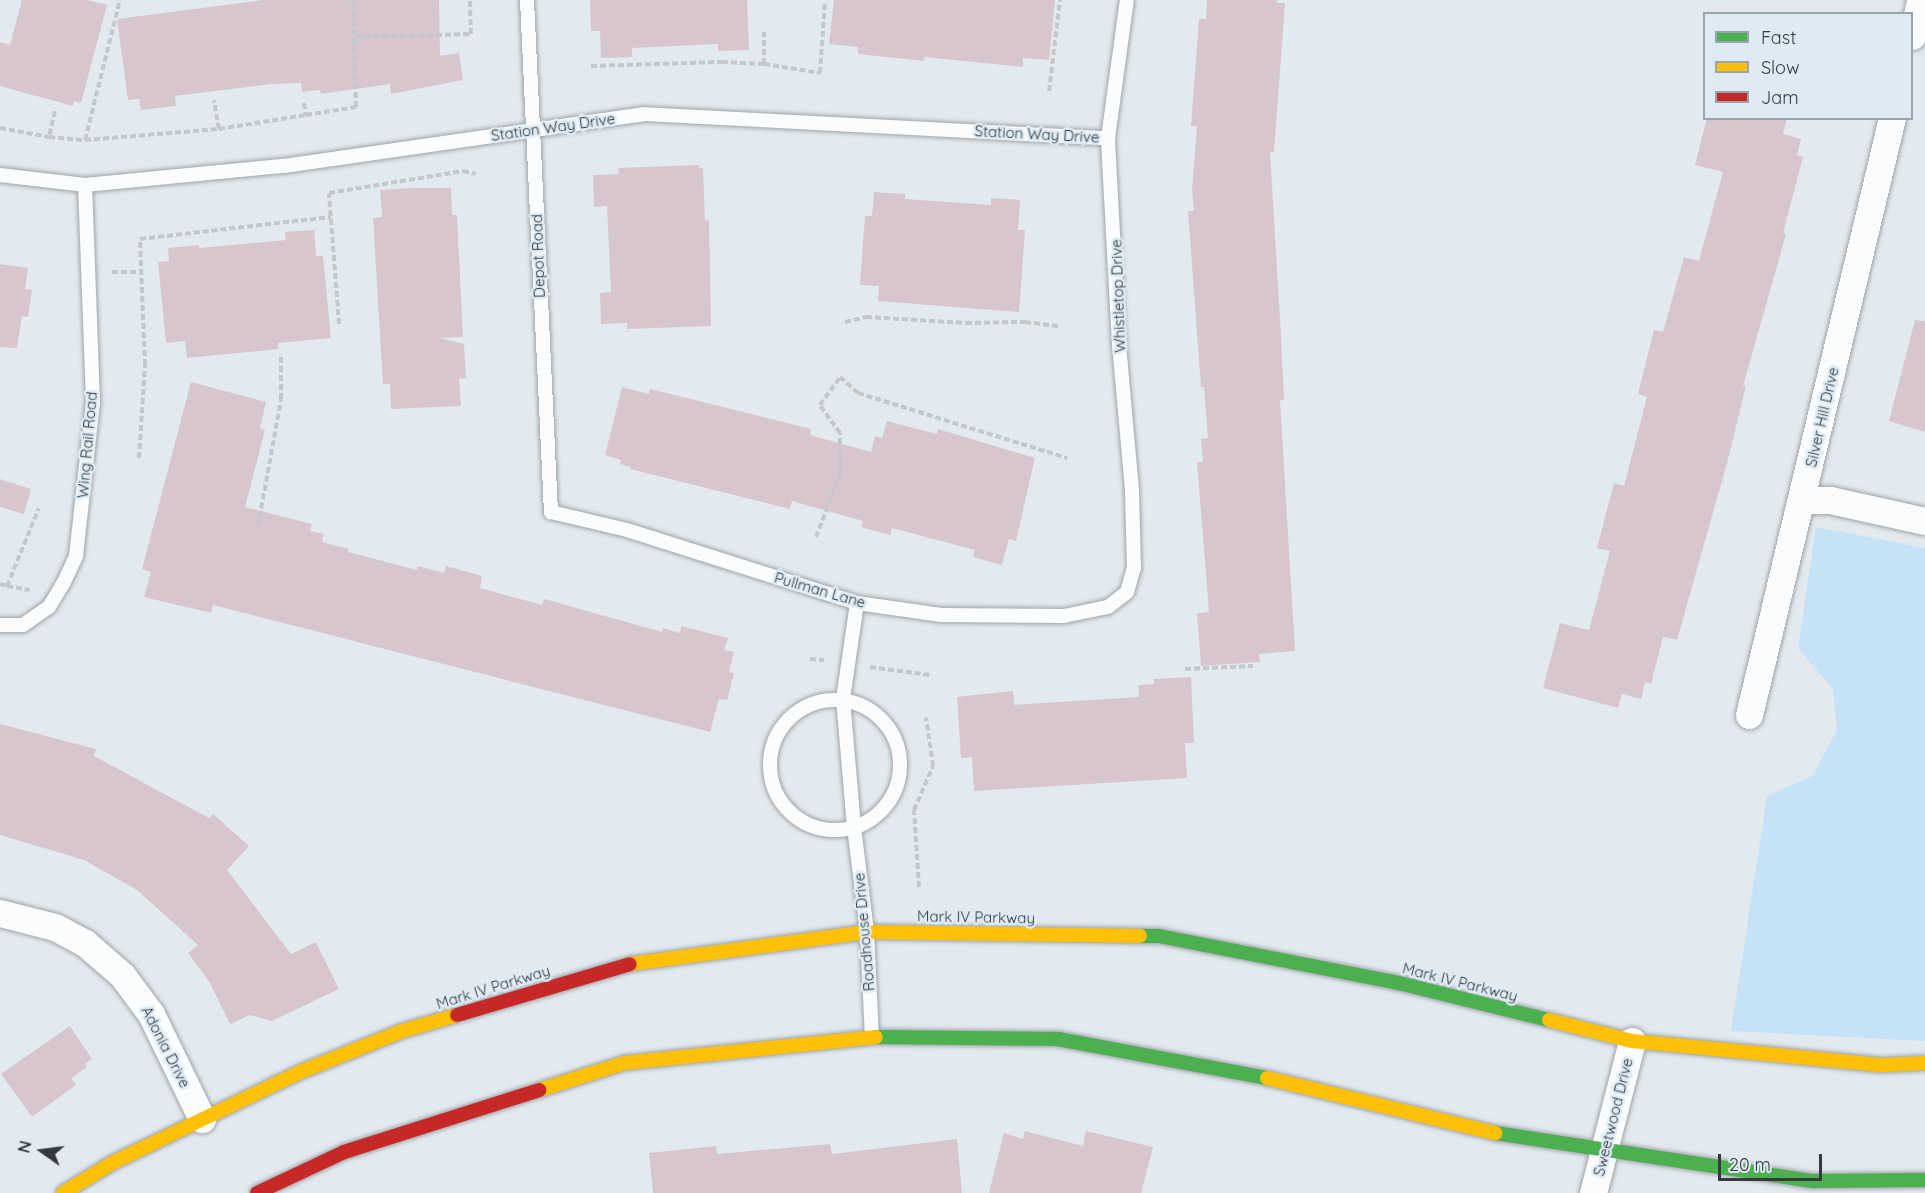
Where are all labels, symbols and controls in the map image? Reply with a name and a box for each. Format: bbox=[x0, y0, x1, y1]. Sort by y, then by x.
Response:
legend bbox=[1703, 12, 1913, 120]
text: Fast bbox=[1761, 26, 1796, 49]
text: Slow bbox=[1761, 56, 1799, 79]
text: Jam bbox=[1761, 86, 1799, 109]
street label: Station Way Drive bbox=[490, 109, 616, 145]
street label: Station Way Drive bbox=[974, 122, 1100, 146]
street label: Depot Road bbox=[528, 214, 548, 298]
street label: Whistletop Drive bbox=[1107, 239, 1129, 353]
street label: Silver Hill Drive bbox=[1802, 365, 1842, 469]
street label: Wing Rail Road bbox=[73, 391, 101, 499]
street label: Pullman Lane bbox=[772, 568, 868, 612]
street label: Roadhouse Drive bbox=[850, 872, 878, 992]
street label: Mark IV Parkway bbox=[917, 907, 1035, 927]
street label: Mark IV Parkway bbox=[1401, 959, 1519, 1005]
street label: Mark IV Parkway bbox=[434, 961, 552, 1013]
street label: Adonia Drive bbox=[138, 1003, 194, 1091]
street label: Sweetwood Drive bbox=[1590, 1056, 1636, 1178]
north arrow bbox=[12, 1121, 72, 1181]
text: N bbox=[13, 1139, 36, 1155]
scale bar bbox=[1721, 1142, 1824, 1180]
text: 20 m bbox=[1729, 1153, 1771, 1176]

